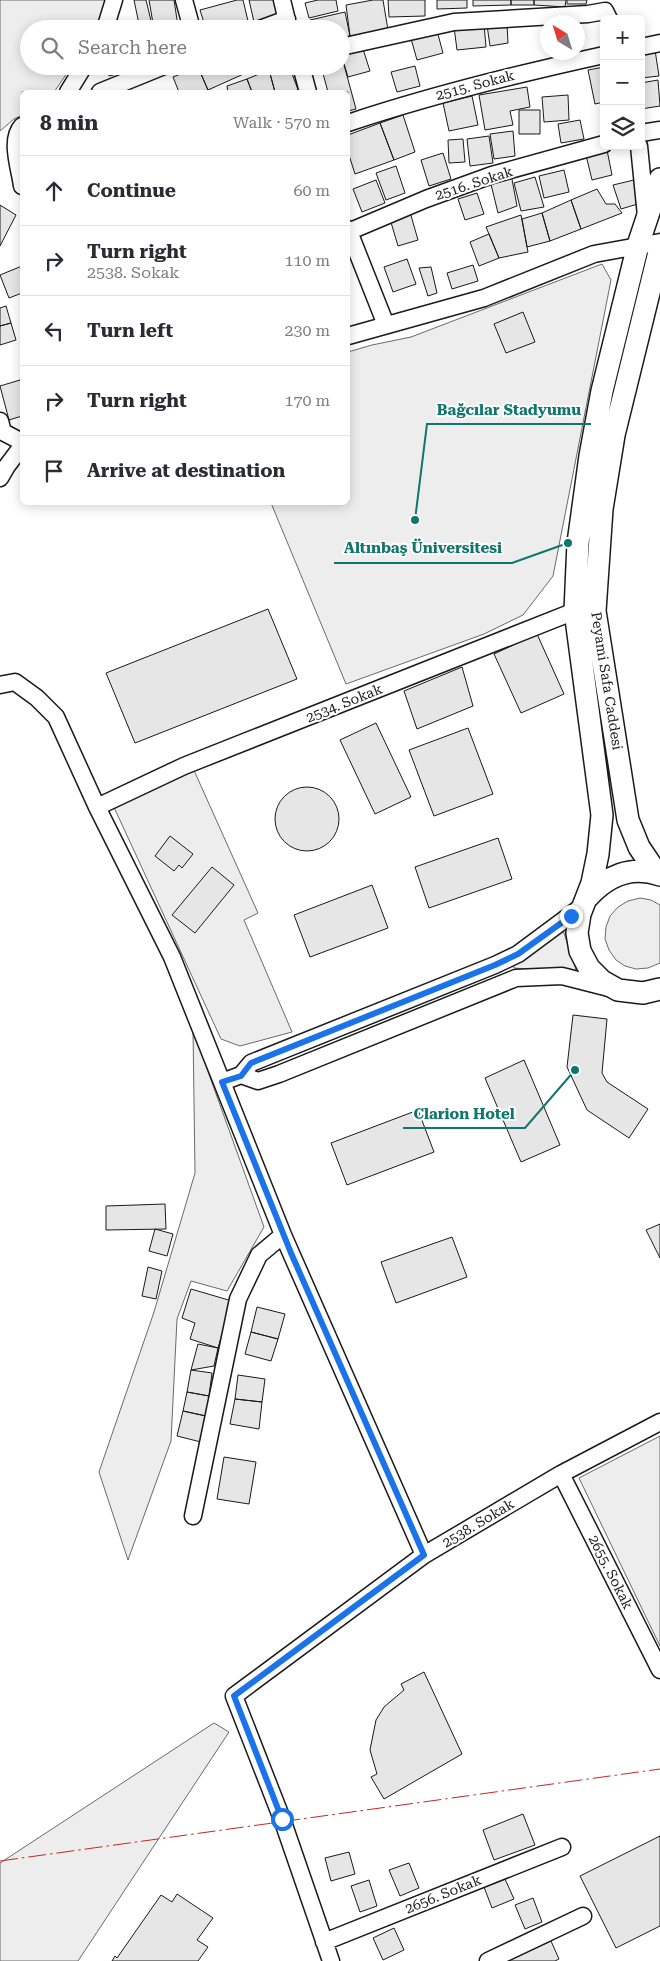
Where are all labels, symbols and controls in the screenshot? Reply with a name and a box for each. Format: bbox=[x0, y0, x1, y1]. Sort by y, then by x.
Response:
north arrow bbox=[540, 15, 585, 60]
map controls bbox=[600, 15, 645, 150]
button: + bbox=[600, 15, 645, 60]
search box bbox=[20, 20, 350, 75]
icon: search bbox=[38, 34, 66, 62]
text: Search here bbox=[78, 36, 187, 59]
button: − bbox=[600, 60, 645, 105]
street label: 2515. Sokak bbox=[434, 67, 516, 103]
button: layers bbox=[600, 105, 645, 150]
text: 8 min bbox=[40, 111, 98, 135]
text: Walk · 570 m bbox=[233, 113, 330, 132]
street label: 2516. Sokak bbox=[433, 163, 515, 203]
icon: ahead bbox=[40, 177, 68, 205]
text: Continue bbox=[87, 179, 176, 202]
text: 60 m bbox=[293, 181, 330, 200]
text: Turn right bbox=[87, 240, 187, 263]
icon: right bbox=[40, 247, 68, 275]
text: 110 m bbox=[284, 251, 330, 270]
text: 2538. Sokak bbox=[87, 263, 179, 282]
icon: left bbox=[40, 317, 68, 345]
text: Turn left bbox=[87, 319, 173, 342]
text: 230 m bbox=[284, 321, 330, 340]
icon: right bbox=[40, 387, 68, 415]
text: Turn right bbox=[87, 389, 187, 412]
text: 170 m bbox=[284, 391, 330, 410]
callout: Bağcılar Stadyumu bbox=[427, 394, 591, 424]
text: Bağcılar Stadyumu bbox=[437, 401, 581, 419]
icon: arrive bbox=[40, 457, 68, 485]
text: Arrive at destination bbox=[87, 459, 285, 482]
callout: Altınbaş Üniversitesi bbox=[334, 533, 512, 563]
text: Altınbaş Üniversitesi bbox=[344, 538, 502, 557]
street label: Peyami Safa Caddesi bbox=[588, 611, 626, 752]
street label: 2534. Sokak bbox=[304, 680, 385, 726]
route end bbox=[560, 905, 583, 928]
callout: Clarion Hotel bbox=[403, 1098, 525, 1128]
text: Clarion Hotel bbox=[413, 1105, 515, 1123]
street label: 2538. Sokak bbox=[439, 1495, 517, 1551]
street label: 2655. Sokak bbox=[586, 1532, 637, 1612]
route start bbox=[271, 1808, 294, 1831]
street label: 2656. Sokak bbox=[403, 1871, 484, 1917]

